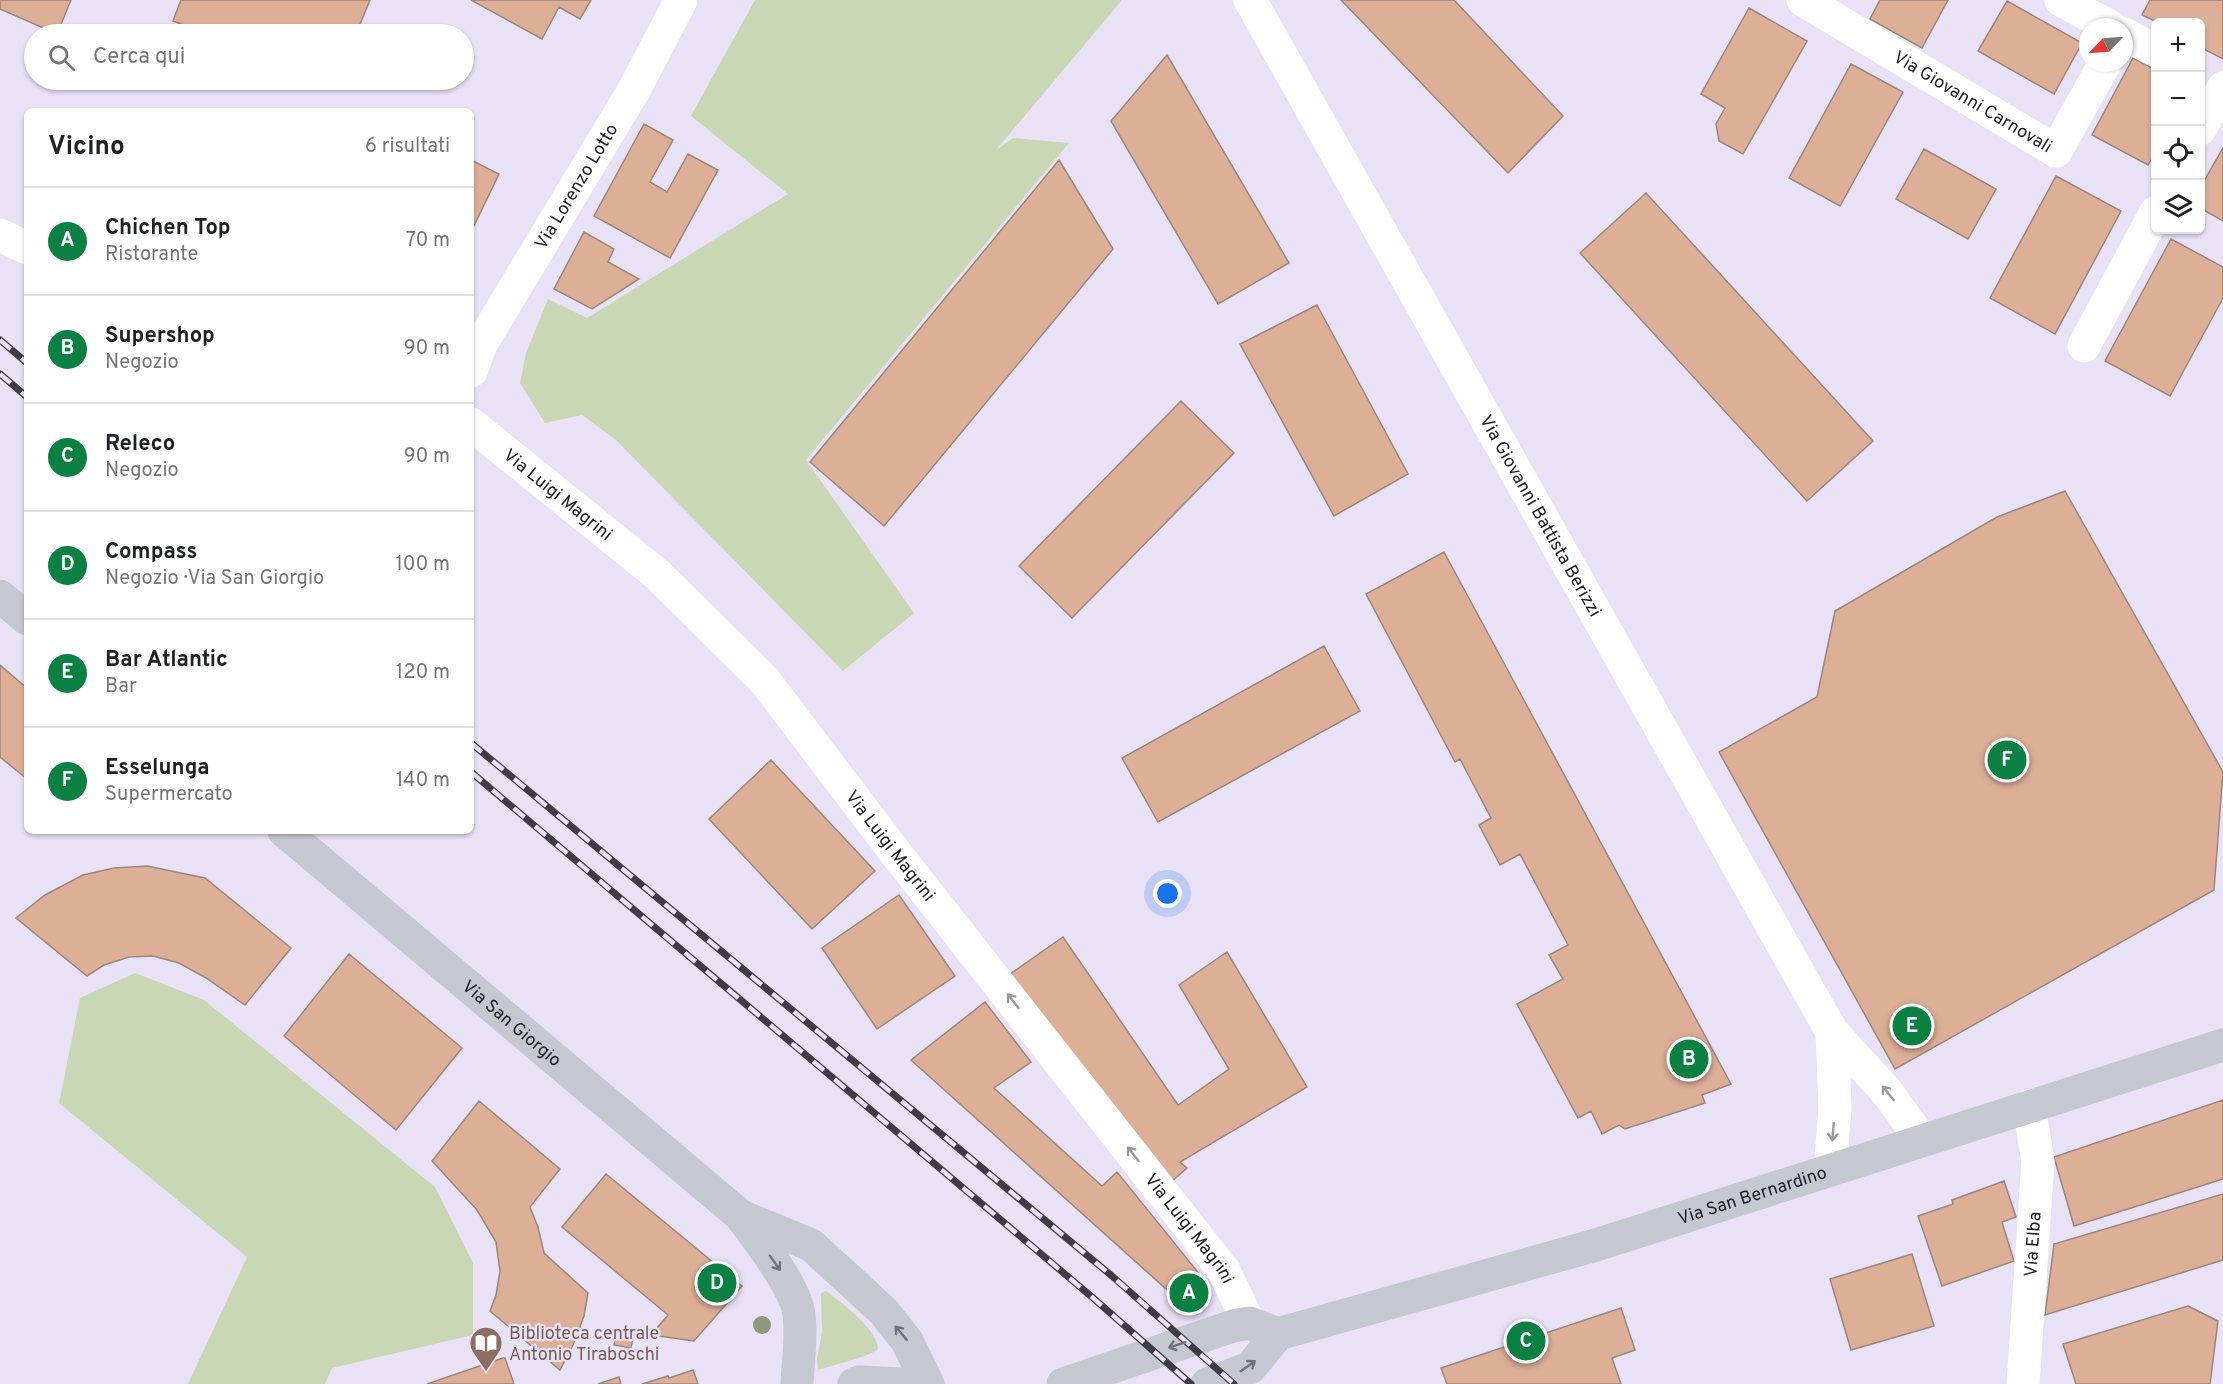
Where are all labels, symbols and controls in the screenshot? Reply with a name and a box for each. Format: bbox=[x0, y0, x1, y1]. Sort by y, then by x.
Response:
north arrow bbox=[2079, 18, 2133, 72]
map controls bbox=[2151, 18, 2205, 234]
button: + bbox=[2151, 18, 2205, 72]
search box bbox=[24, 24, 474, 90]
icon: search bbox=[45, 41, 78, 74]
text: Cerca qui bbox=[93, 44, 185, 71]
street label: Via Giovanni Carnovali bbox=[1889, 46, 2056, 159]
button: − bbox=[2151, 72, 2205, 126]
street label: Via Lorenzo Lotto bbox=[531, 120, 624, 254]
button: locate bbox=[2151, 126, 2205, 180]
text: Vicino bbox=[48, 131, 125, 164]
text: 6 risultati bbox=[365, 134, 450, 160]
button: layers bbox=[2151, 180, 2205, 234]
text: Chichen Top bbox=[105, 215, 231, 242]
text: A bbox=[60, 228, 75, 254]
text: 70 m bbox=[406, 228, 450, 254]
text: Ristorante bbox=[105, 242, 198, 268]
text: Supershop bbox=[105, 323, 215, 350]
text: B bbox=[61, 336, 74, 362]
text: 90 m bbox=[404, 336, 450, 362]
text: Negozio bbox=[105, 350, 179, 376]
street label: Via Giovanni Battista Berizzi bbox=[1473, 411, 1606, 621]
text: Releco bbox=[105, 431, 175, 458]
text: C bbox=[61, 444, 74, 470]
text: 90 m bbox=[404, 444, 450, 470]
street label: Via Luigi Magrini bbox=[498, 445, 617, 547]
text: Negozio bbox=[105, 458, 179, 484]
text: Compass bbox=[105, 539, 197, 566]
text: D bbox=[60, 552, 75, 578]
text: 100 m bbox=[395, 552, 450, 578]
text: Negozio · Via San Giorgio bbox=[105, 566, 324, 592]
text: Bar Atlantic bbox=[105, 647, 228, 674]
text: E bbox=[61, 660, 74, 686]
text: 120 m bbox=[396, 660, 450, 686]
text: Bar bbox=[105, 674, 137, 700]
pin: F bbox=[1988, 738, 2026, 783]
text: Esselunga bbox=[105, 755, 210, 782]
text: F bbox=[62, 768, 73, 794]
text: 140 m bbox=[396, 768, 450, 794]
text: Supermercato bbox=[105, 782, 233, 808]
street label: Via Luigi Magrini bbox=[839, 787, 939, 907]
your location bbox=[1153, 879, 1182, 908]
street label: Via San Giorgio bbox=[456, 976, 565, 1073]
one-way arrow bbox=[1006, 993, 1019, 1009]
pin: E bbox=[1892, 1004, 1932, 1048]
pin: B bbox=[1670, 1036, 1708, 1082]
one-way arrow bbox=[1881, 1086, 1894, 1102]
one-way arrow bbox=[1827, 1122, 1838, 1142]
one-way arrow bbox=[1127, 1147, 1140, 1163]
street label: Via San Bernardino bbox=[1675, 1162, 1830, 1231]
street label: Via Luigi Magrini bbox=[1139, 1169, 1238, 1288]
street label: Via Elba bbox=[2020, 1211, 2048, 1278]
one-way arrow bbox=[769, 1255, 781, 1271]
pin: D bbox=[698, 1260, 736, 1306]
pin: A bbox=[1170, 1270, 1208, 1316]
pin: C bbox=[1506, 1318, 1546, 1364]
place label: Biblioteca centrale Antonio Tiraboschi bbox=[509, 1323, 659, 1367]
library icon: Biblioteca centrale Antonio Tiraboschi bbox=[468, 1325, 504, 1372]
one-way arrow bbox=[894, 1325, 907, 1341]
one-way arrow bbox=[1168, 1340, 1187, 1351]
one-way arrow bbox=[1239, 1360, 1255, 1372]

